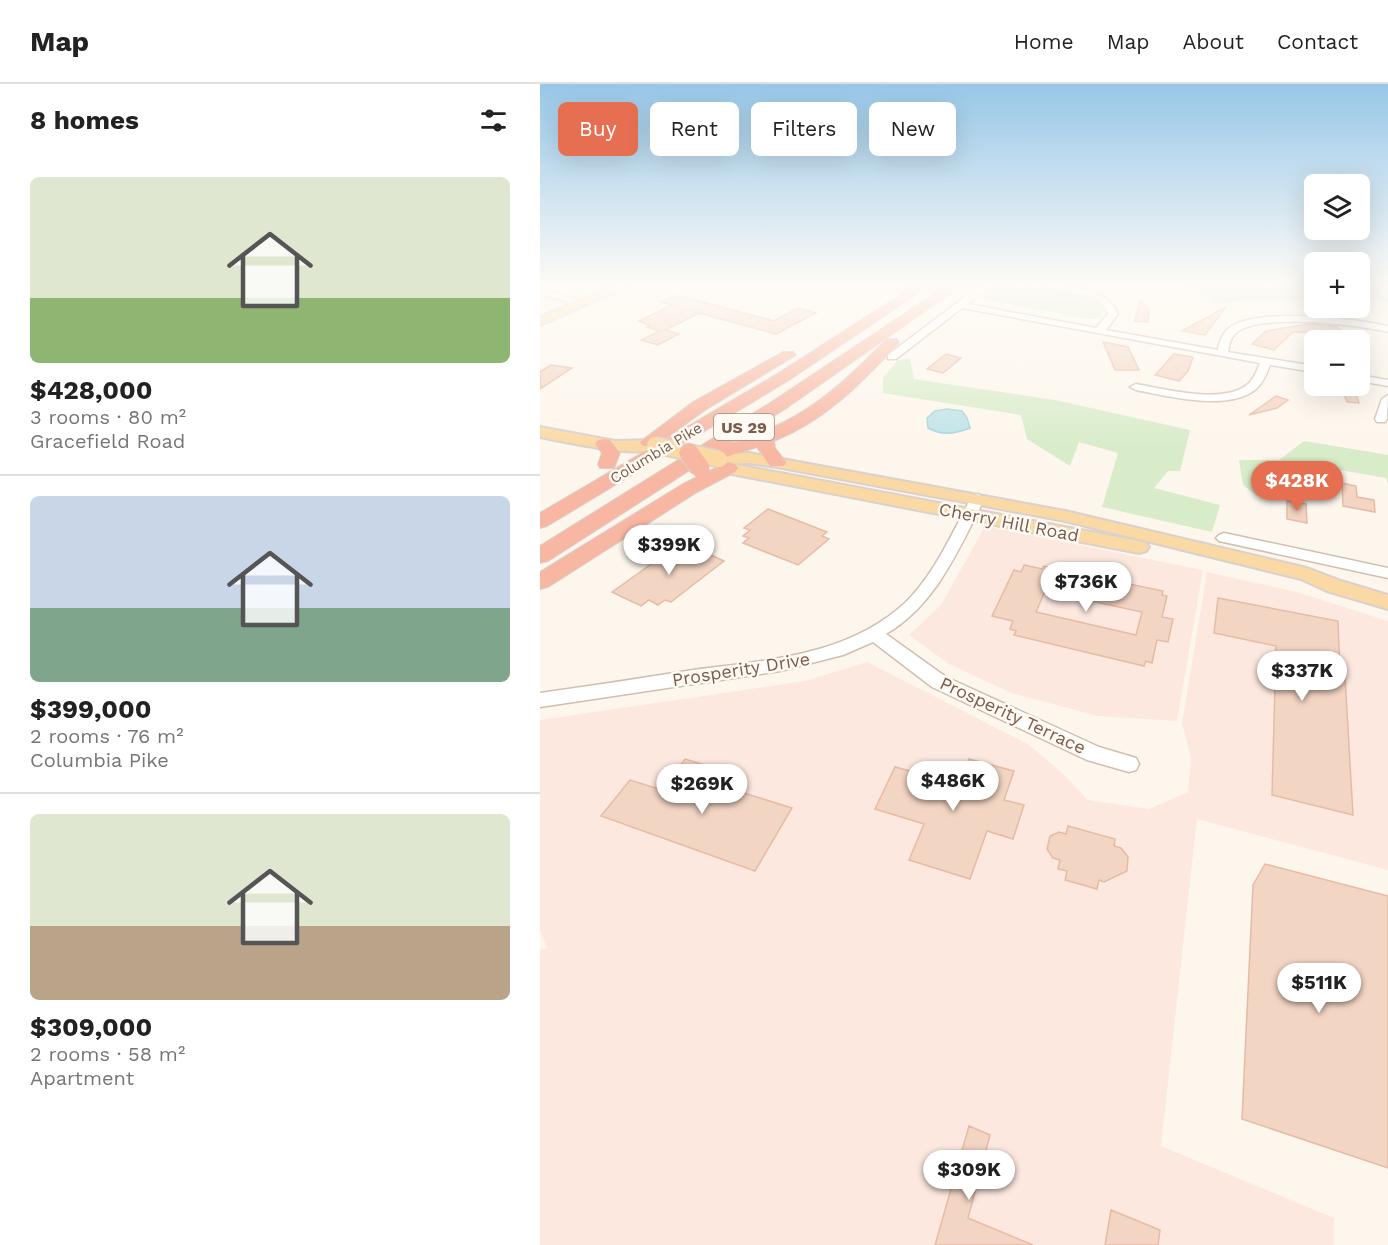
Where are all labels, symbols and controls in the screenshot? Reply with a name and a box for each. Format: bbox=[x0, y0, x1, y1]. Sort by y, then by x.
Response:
text: Map bbox=[30, 25, 89, 58]
text: Home bbox=[1014, 29, 1074, 54]
text: Map bbox=[1107, 29, 1150, 54]
text: About bbox=[1183, 29, 1244, 54]
text: Contact bbox=[1277, 29, 1358, 54]
chip: Buy bbox=[558, 102, 638, 156]
chip: Rent bbox=[650, 102, 739, 156]
chip: Filters bbox=[751, 102, 857, 156]
chip: New bbox=[869, 102, 956, 156]
icon: filters bbox=[477, 104, 510, 137]
text: 8 homes bbox=[30, 105, 139, 135]
map controls bbox=[1304, 174, 1370, 396]
button: layers bbox=[1304, 174, 1370, 240]
icon: home bbox=[216, 216, 324, 324]
button: + bbox=[1304, 252, 1370, 318]
button: − bbox=[1304, 330, 1370, 396]
text: $428,000 bbox=[30, 375, 152, 405]
text: 3 rooms · 80 m² bbox=[30, 405, 186, 429]
road number: US 29 bbox=[714, 414, 774, 440]
street label: Columbia Pike bbox=[607, 418, 705, 488]
text: Gracefield Road bbox=[30, 429, 185, 453]
pin: $428K bbox=[1255, 461, 1339, 512]
text: $428K bbox=[1265, 468, 1329, 492]
street label: Cherry Hill Road bbox=[937, 498, 1081, 546]
pin: $399K bbox=[627, 525, 711, 576]
text: $399K bbox=[637, 532, 701, 556]
icon: home bbox=[216, 535, 324, 643]
pin: $736K bbox=[1044, 562, 1128, 613]
text: $736K bbox=[1054, 569, 1118, 593]
street label: Prosperity Drive bbox=[671, 648, 811, 690]
pin: $337K bbox=[1260, 651, 1344, 702]
text: $337K bbox=[1271, 658, 1333, 682]
street label: Prosperity Terrace bbox=[937, 672, 1089, 758]
text: $399,000 bbox=[30, 694, 152, 724]
text: 2 rooms · 76 m² bbox=[30, 724, 183, 748]
text: Columbia Pike bbox=[30, 748, 169, 772]
pin: $486K bbox=[911, 761, 995, 812]
pin: $269K bbox=[660, 764, 744, 815]
text: $486K bbox=[921, 768, 985, 792]
text: $269K bbox=[670, 771, 734, 795]
icon: home bbox=[216, 853, 324, 961]
pin: $511K bbox=[1277, 963, 1361, 1014]
text: $511K bbox=[1291, 970, 1347, 994]
text: $309,000 bbox=[30, 1012, 152, 1042]
text: 2 rooms · 58 m² bbox=[30, 1042, 185, 1066]
text: Apartment bbox=[30, 1066, 134, 1090]
pin: $309K bbox=[927, 1150, 1011, 1201]
text: $309K bbox=[937, 1157, 1001, 1181]

